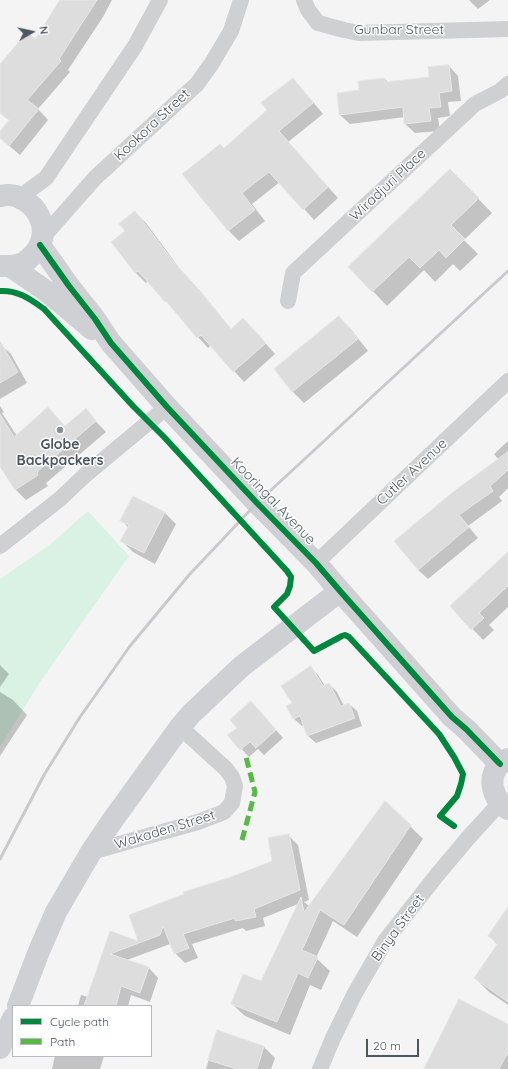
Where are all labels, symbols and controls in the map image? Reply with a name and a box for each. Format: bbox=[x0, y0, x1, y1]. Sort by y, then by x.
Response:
north arrow bbox=[12, 12, 52, 52]
street label: Gunbar Street bbox=[354, 22, 444, 38]
text: N bbox=[36, 25, 51, 35]
street label: Kookora Street bbox=[111, 86, 193, 164]
street label: Wiradjuri Place bbox=[346, 145, 430, 225]
marker: Globe Backpackers bbox=[55, 425, 65, 435]
street label: Cutler Avenue bbox=[373, 435, 451, 509]
place label: Globe Backpackers bbox=[17, 437, 103, 470]
street label: Kooringal Avenue bbox=[227, 454, 319, 548]
street label: Wakaden Street bbox=[113, 807, 217, 853]
street label: Binya Street bbox=[368, 891, 428, 965]
legend bbox=[12, 1005, 152, 1057]
text: Cycle path bbox=[50, 1014, 109, 1029]
scale bar bbox=[368, 1031, 421, 1057]
text: Path bbox=[50, 1034, 75, 1049]
text: 20 m bbox=[373, 1038, 401, 1053]

